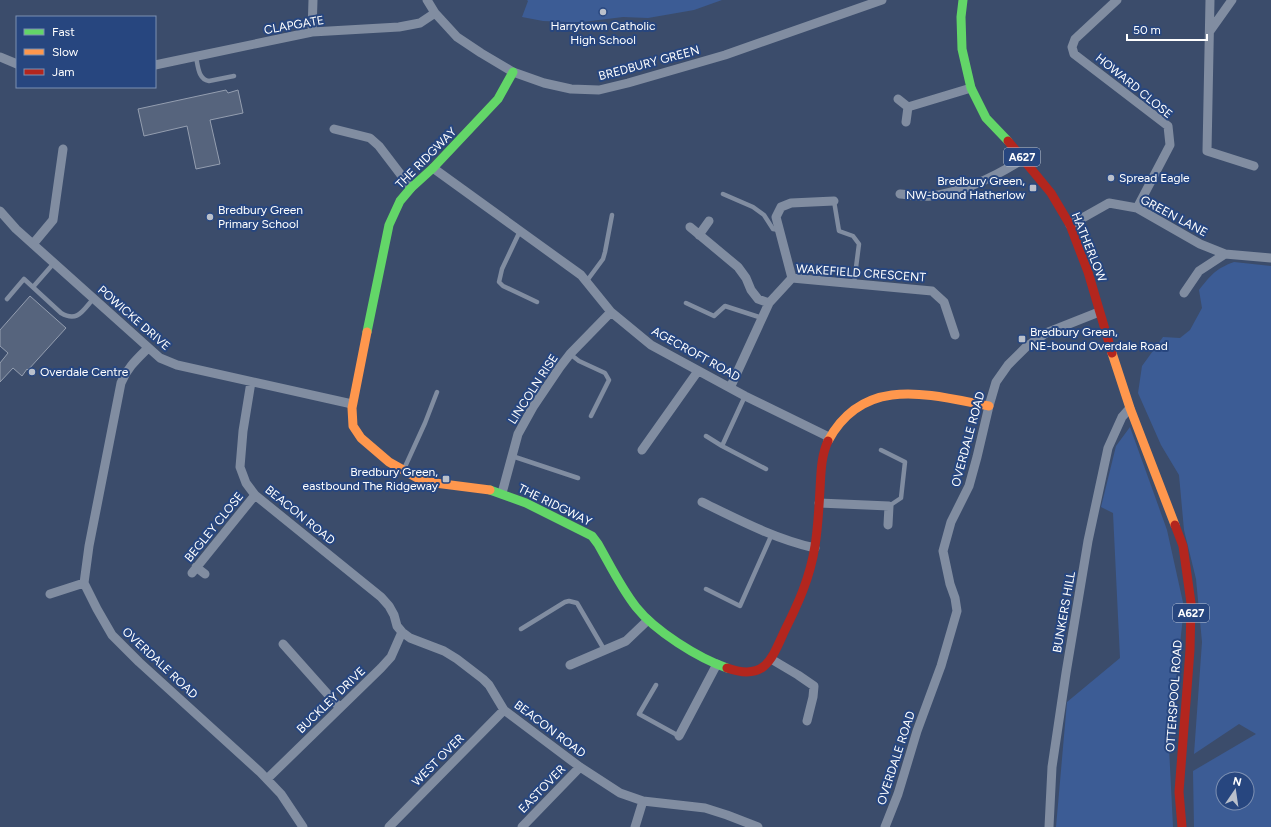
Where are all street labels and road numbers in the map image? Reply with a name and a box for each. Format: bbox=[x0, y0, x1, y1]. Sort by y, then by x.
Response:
street label: CLAPGATE bbox=[263, 13, 325, 37]
street label: BREDBURY GREEN bbox=[597, 43, 701, 83]
street label: HOWARD CLOSE bbox=[1093, 51, 1175, 121]
street label: THE RIDGWAY bbox=[393, 124, 460, 191]
road number: A627 bbox=[1004, 148, 1040, 166]
street label: GREEN LANE bbox=[1138, 192, 1210, 240]
street label: HATHERLOW bbox=[1069, 210, 1110, 284]
street label: WAKEFIELD CRESCENT bbox=[796, 261, 927, 285]
street label: POWICKE DRIVE bbox=[95, 283, 173, 353]
street label: AGECROFT ROAD bbox=[649, 324, 743, 384]
street label: LINCOLN RISE bbox=[505, 351, 561, 427]
street label: OVERDALE ROAD bbox=[949, 390, 987, 488]
street label: THE RIDGWAY bbox=[516, 481, 595, 529]
street label: BEACON ROAD bbox=[262, 483, 338, 547]
street label: BEGLEY CLOSE bbox=[182, 489, 246, 565]
street label: BUNKERS HILL bbox=[1050, 570, 1078, 654]
road number: A627 bbox=[1173, 604, 1209, 622]
street label: OVERDALE ROAD bbox=[119, 624, 201, 702]
street label: OTTERSPOOL ROAD bbox=[1163, 639, 1185, 753]
street label: BUCKLEY DRIVE bbox=[294, 664, 368, 736]
street label: BEACON ROAD bbox=[512, 698, 588, 760]
street label: OVERDALE ROAD bbox=[874, 709, 918, 807]
street label: WEST OVER bbox=[409, 731, 467, 789]
street label: EASTOVER bbox=[516, 762, 568, 816]

